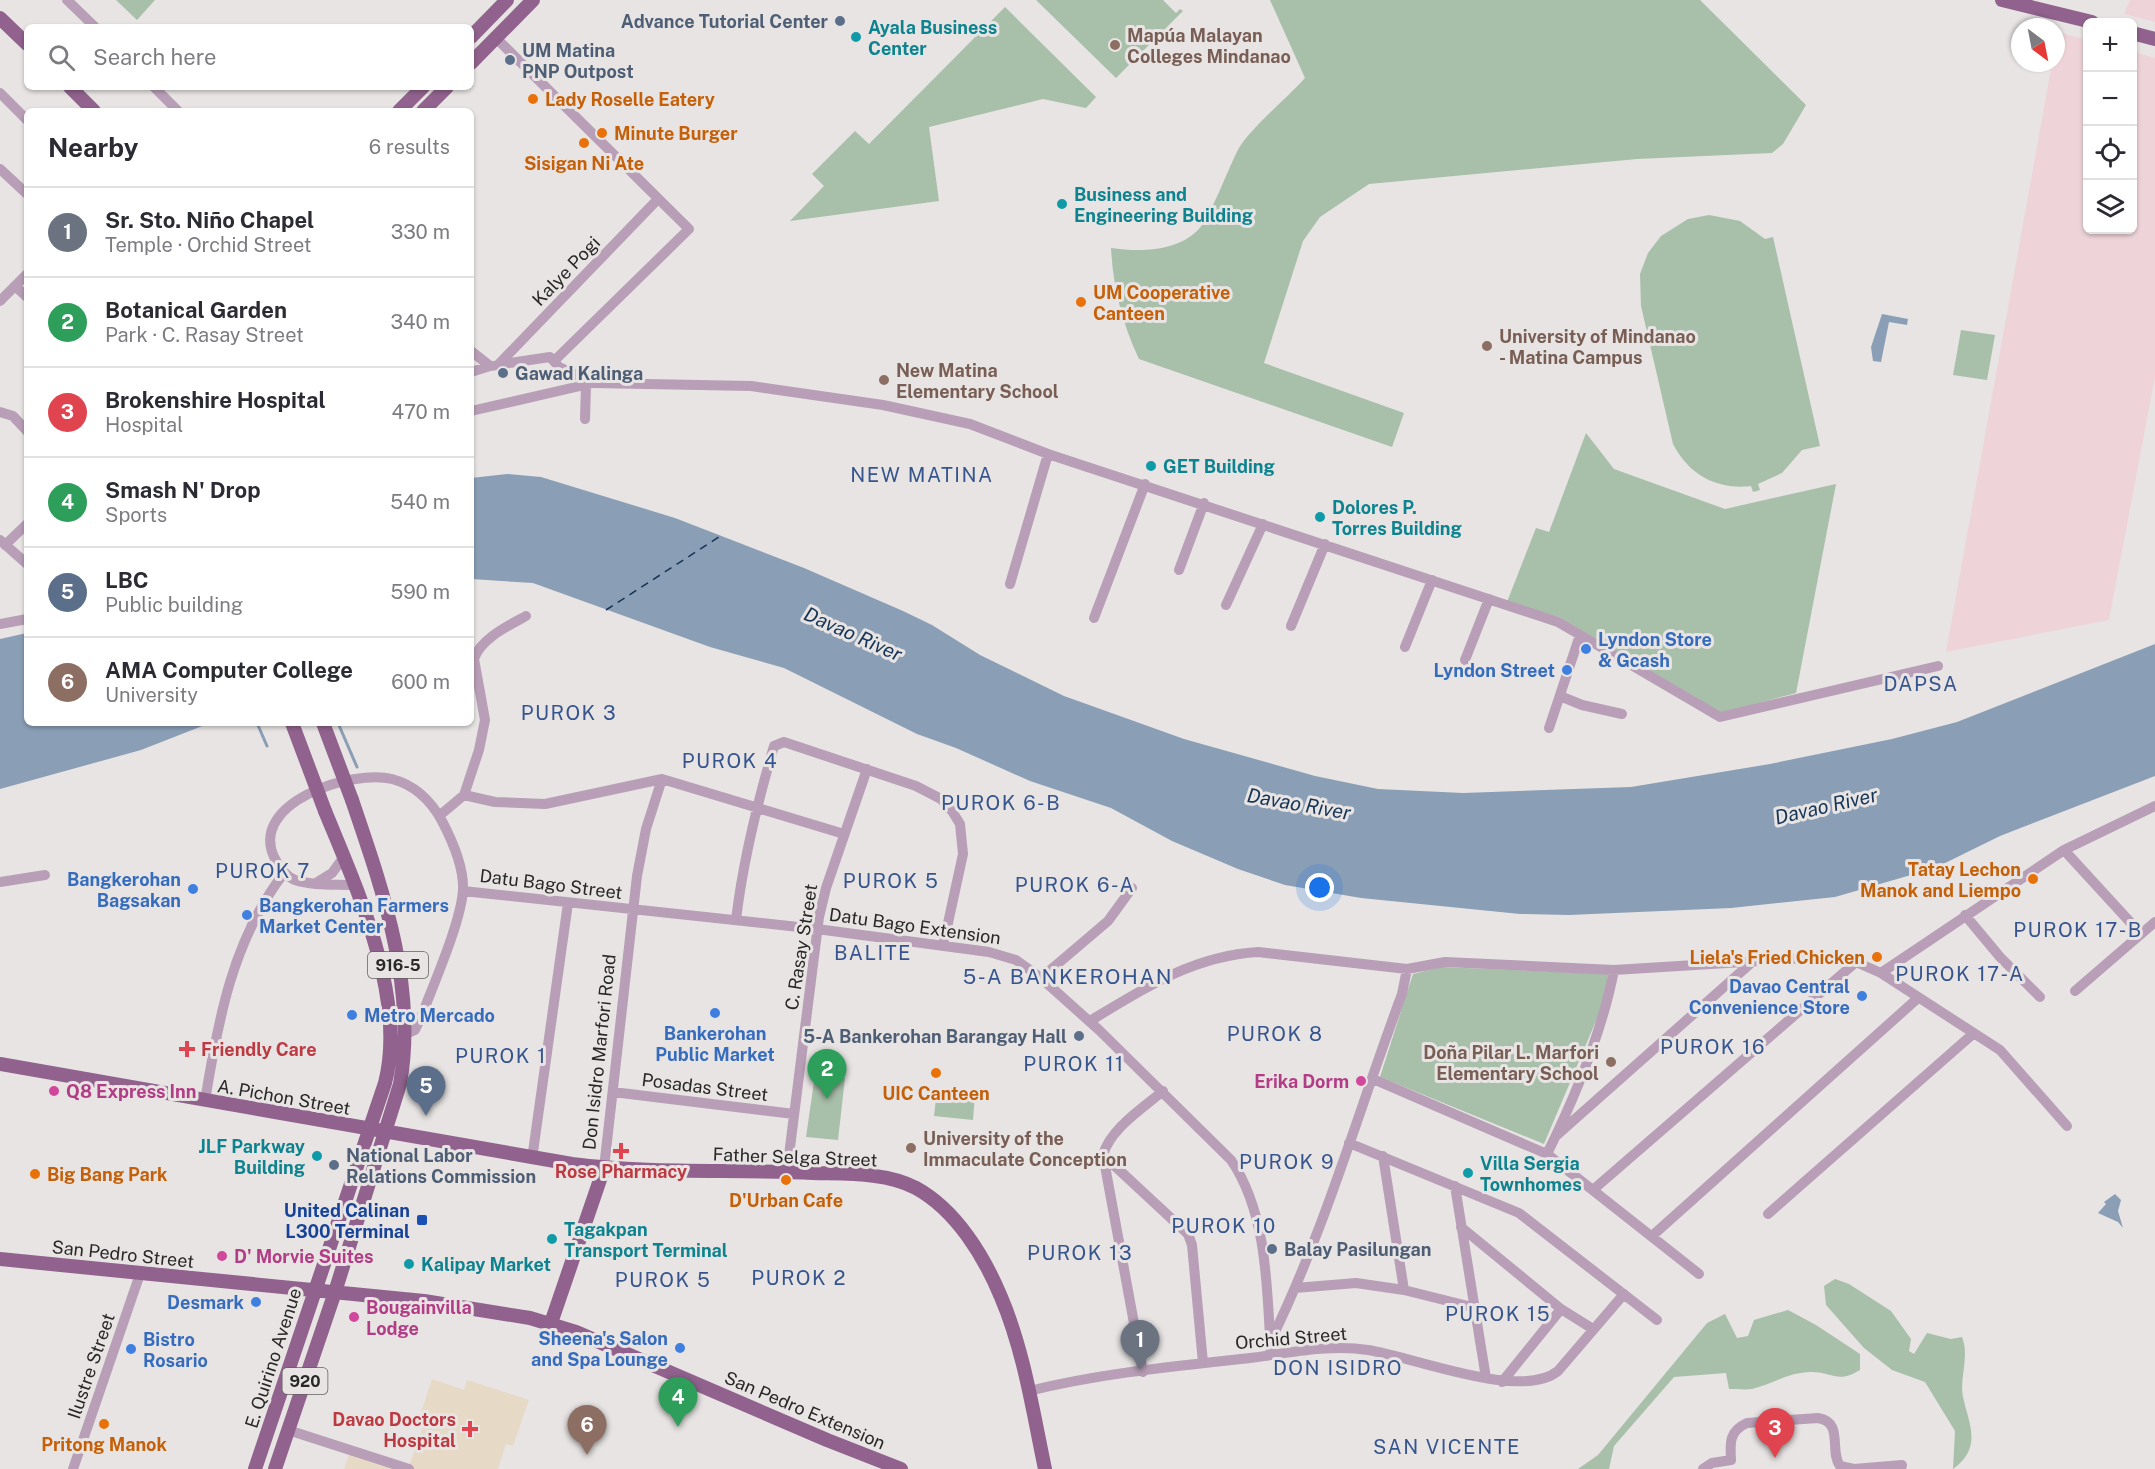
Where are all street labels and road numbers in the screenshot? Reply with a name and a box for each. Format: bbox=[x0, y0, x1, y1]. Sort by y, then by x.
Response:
street label: Kalye Pogi bbox=[528, 232, 604, 310]
street label: Datu Bago Street bbox=[478, 865, 624, 903]
street label: C. Rasay Street bbox=[781, 882, 821, 1012]
street label: Datu Bago Extension bbox=[828, 904, 1002, 948]
road number: 916-5 bbox=[368, 952, 428, 978]
street label: Don Isidro Marfori Road bbox=[578, 953, 620, 1151]
street label: Posadas Street bbox=[641, 1069, 769, 1105]
street label: A. Pichon Street bbox=[216, 1075, 352, 1119]
street label: Father Selga Street bbox=[712, 1144, 878, 1170]
street label: San Pedro Street bbox=[51, 1236, 195, 1272]
street label: E. Quirino Avenue bbox=[240, 1285, 306, 1431]
street label: Ilustre Street bbox=[63, 1310, 119, 1422]
street label: Orchid Street bbox=[1234, 1323, 1348, 1353]
street label: San Pedro Extension bbox=[721, 1367, 889, 1453]
road number: 920 bbox=[282, 1368, 328, 1394]

